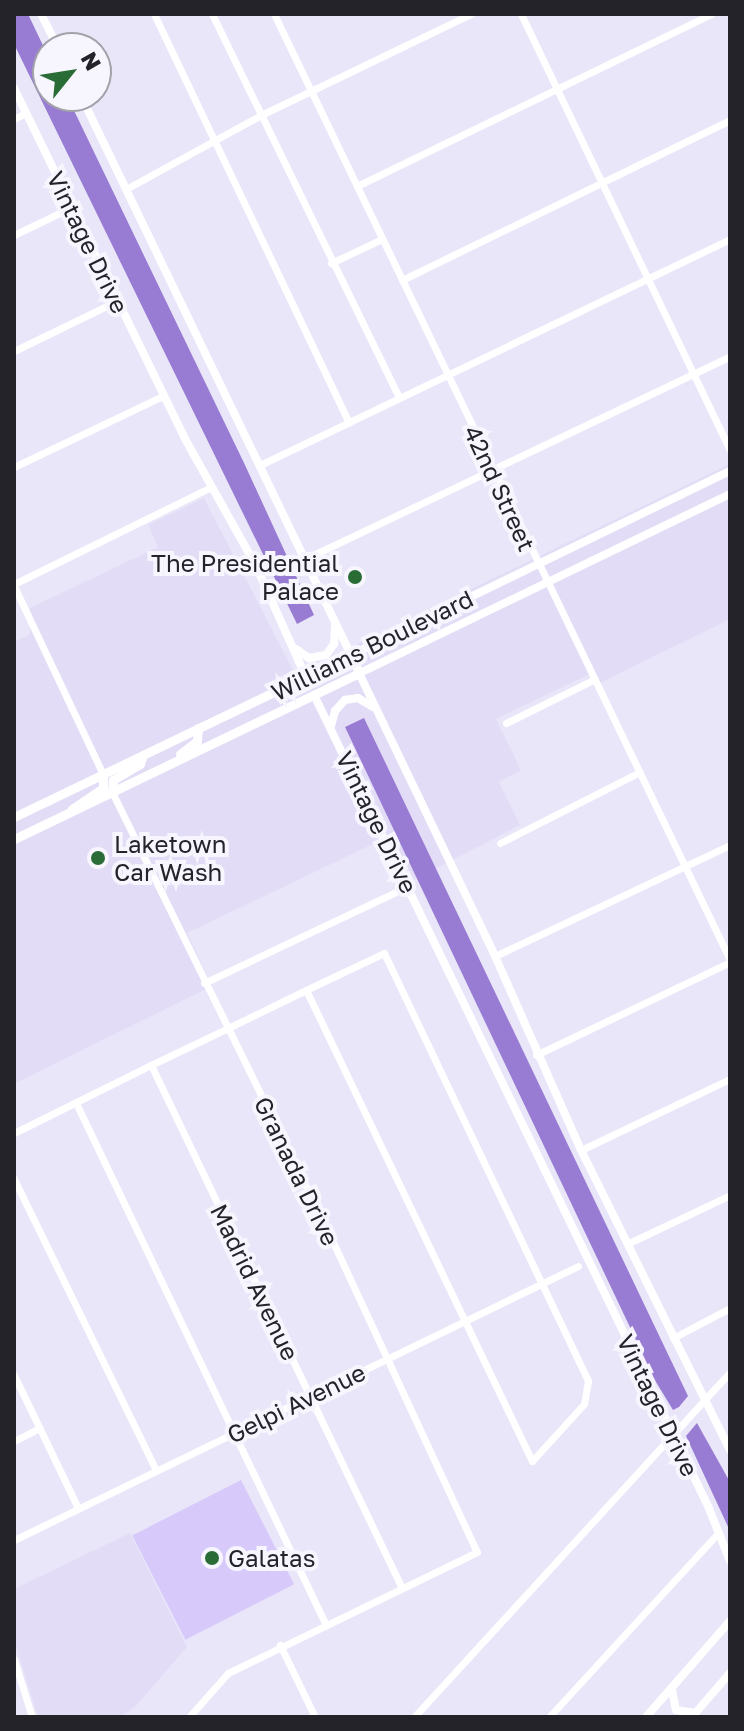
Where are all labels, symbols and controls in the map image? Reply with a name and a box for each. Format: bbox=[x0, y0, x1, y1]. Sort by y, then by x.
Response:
north arrow bbox=[32, 32, 112, 112]
text: N bbox=[76, 47, 107, 75]
street label: Vintage Drive bbox=[41, 166, 135, 318]
street label: 42nd Street bbox=[458, 421, 542, 555]
place label: The Presidential Palace bbox=[151, 549, 339, 605]
marker: The Presidential Palace bbox=[346, 568, 364, 586]
street label: Williams Boulevard bbox=[266, 584, 478, 706]
street label: Vintage Drive bbox=[330, 746, 424, 898]
place label: Laketown Car Wash bbox=[114, 830, 226, 886]
marker: Laketown Car Wash bbox=[89, 849, 107, 867]
street label: Granada Drive bbox=[249, 1092, 345, 1250]
street label: Madrid Avenue bbox=[205, 1199, 305, 1365]
street label: Vintage Drive bbox=[611, 1329, 705, 1481]
street label: Gelpi Avenue bbox=[222, 1357, 370, 1449]
place label: Galatas bbox=[228, 1544, 315, 1572]
marker: Galatas bbox=[203, 1549, 221, 1567]

